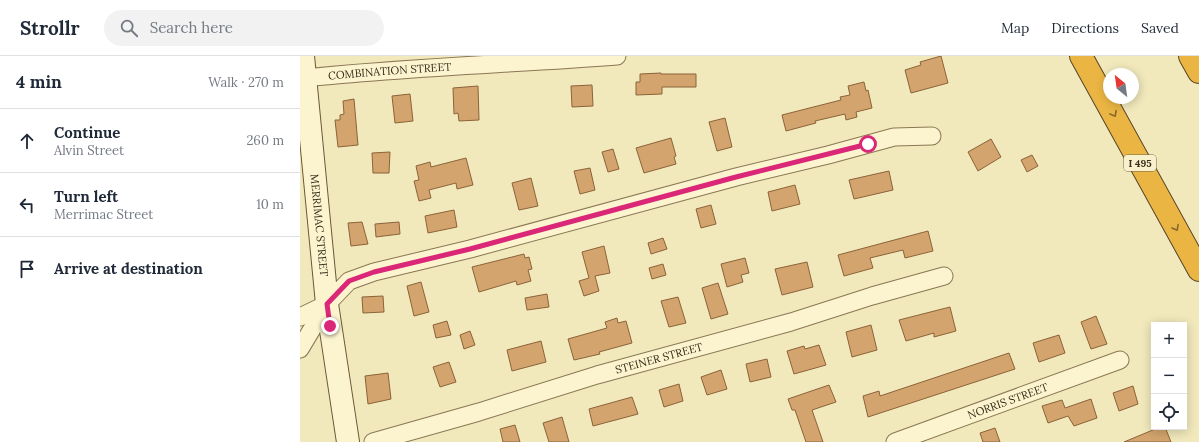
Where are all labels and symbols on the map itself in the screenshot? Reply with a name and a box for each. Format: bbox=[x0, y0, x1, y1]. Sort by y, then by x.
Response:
street label: COMBINATION STREET bbox=[328, 59, 452, 83]
north arrow bbox=[1103, 68, 1139, 104]
one-way arrow bbox=[1109, 110, 1117, 117]
route start bbox=[859, 135, 877, 153]
road number: I 495 bbox=[1124, 155, 1156, 171]
street label: MERRIMAC STREET bbox=[307, 173, 331, 277]
one-way arrow bbox=[1172, 224, 1179, 231]
route end bbox=[321, 317, 339, 335]
street label: STEINER STREET bbox=[614, 339, 704, 377]
street label: NORRIS STREET bbox=[966, 380, 1050, 422]

